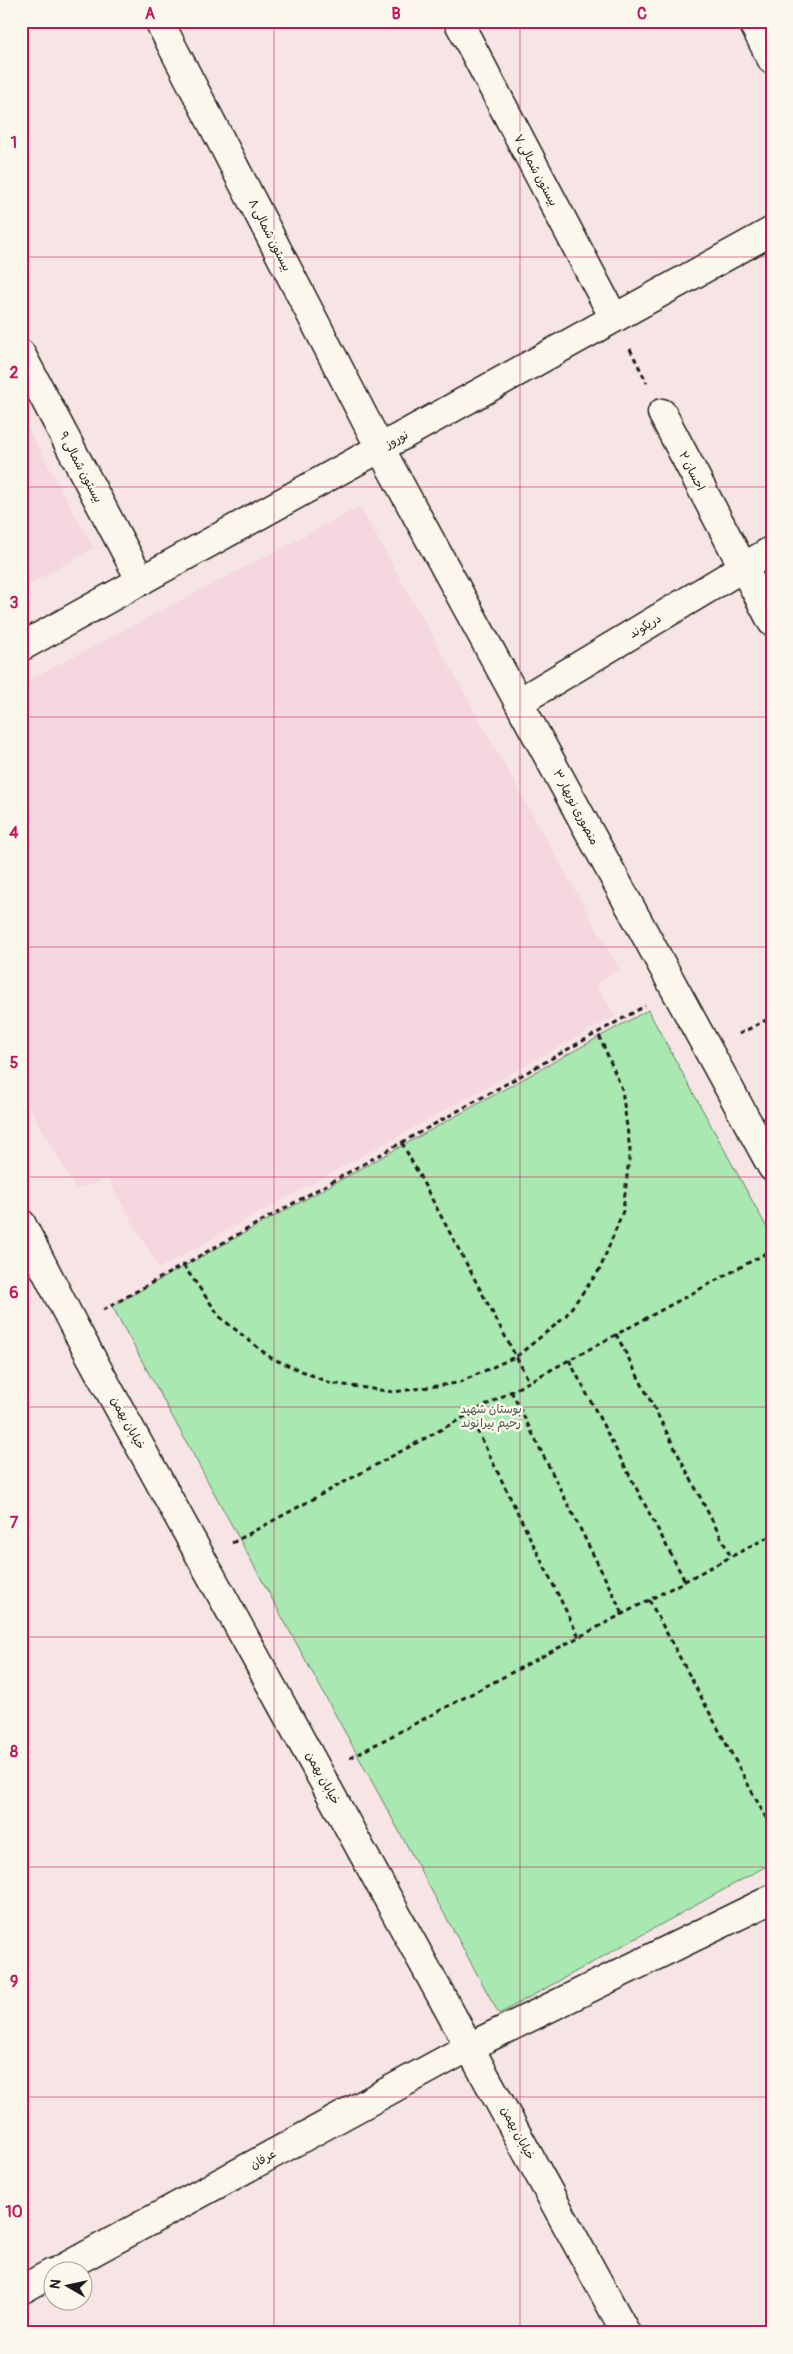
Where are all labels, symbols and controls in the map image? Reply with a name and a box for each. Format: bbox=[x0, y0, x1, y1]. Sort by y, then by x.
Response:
text: A bbox=[145, 4, 156, 24]
text: B bbox=[391, 4, 401, 24]
text: C bbox=[637, 4, 647, 24]
street label: بیستون شمالی ۷ bbox=[510, 132, 561, 209]
text: 1 bbox=[11, 133, 17, 153]
street label: بیستون شمالی ۸ bbox=[245, 197, 294, 274]
text: 2 bbox=[10, 363, 19, 383]
street label: نوروز bbox=[382, 427, 411, 452]
street label: بیستون شمالی ۹ bbox=[56, 429, 106, 505]
street label: احسان ۲ bbox=[675, 449, 708, 494]
text: 3 bbox=[10, 593, 19, 613]
street label: دریکوند bbox=[627, 611, 664, 642]
street label: منصوری نوبهار ۳ bbox=[549, 767, 602, 847]
text: 4 bbox=[9, 823, 19, 843]
text: 5 bbox=[10, 1053, 19, 1073]
text: 6 bbox=[9, 1283, 19, 1303]
street label: خیابان بهمن bbox=[107, 1394, 148, 1452]
park label: بوستان شهید رحیم بیرانوند bbox=[460, 1402, 522, 1432]
text: 7 bbox=[10, 1513, 19, 1533]
text: 8 bbox=[10, 1742, 18, 1762]
street label: خیابان بهمن bbox=[302, 1749, 343, 1807]
text: 9 bbox=[10, 1972, 18, 1992]
street label: خیابان بهمن bbox=[497, 2104, 538, 2162]
street label: عرفان bbox=[248, 2146, 279, 2173]
text: 10 bbox=[5, 2202, 23, 2222]
north arrow bbox=[42, 2262, 92, 2312]
text: N bbox=[47, 2278, 65, 2290]

